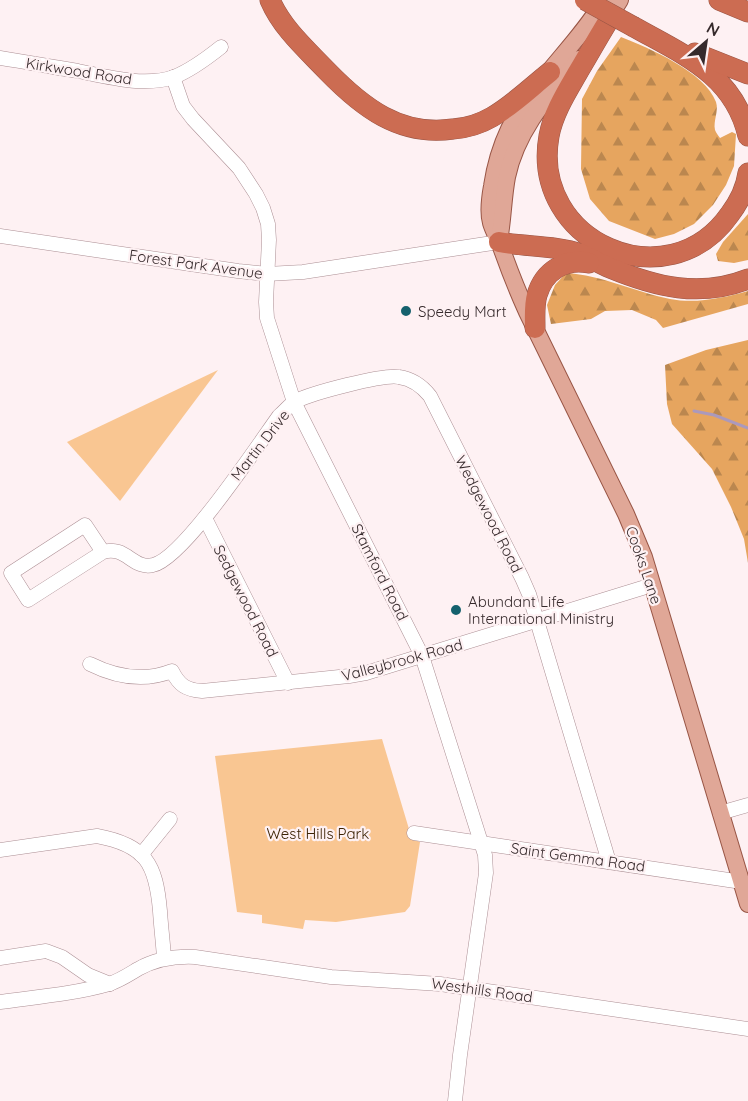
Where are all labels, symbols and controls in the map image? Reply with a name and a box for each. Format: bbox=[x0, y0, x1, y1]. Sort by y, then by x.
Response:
north arrow bbox=[676, 12, 736, 72]
text: N bbox=[703, 17, 723, 40]
street label: Kirkwood Road bbox=[25, 53, 133, 89]
street label: Forest Park Avenue bbox=[128, 245, 264, 283]
place label: Speedy Mart bbox=[418, 302, 507, 321]
marker: Speedy Mart bbox=[399, 304, 413, 318]
street label: Martin Drive bbox=[227, 406, 293, 484]
street label: Wedgewood Road bbox=[451, 452, 527, 576]
street label: Stamford Road bbox=[347, 520, 413, 624]
street label: Cooks Lane bbox=[622, 524, 666, 606]
street label: Sedgewood Road bbox=[210, 542, 282, 660]
place label: Abundant Life International Ministry bbox=[468, 592, 614, 628]
marker: Abundant Life International Ministry bbox=[449, 603, 463, 617]
street label: Valleybrook Road bbox=[339, 635, 465, 685]
park label: West Hills Park bbox=[267, 824, 369, 843]
street label: Saint Gemma Road bbox=[510, 838, 646, 876]
street label: Westhills Road bbox=[430, 974, 534, 1006]

